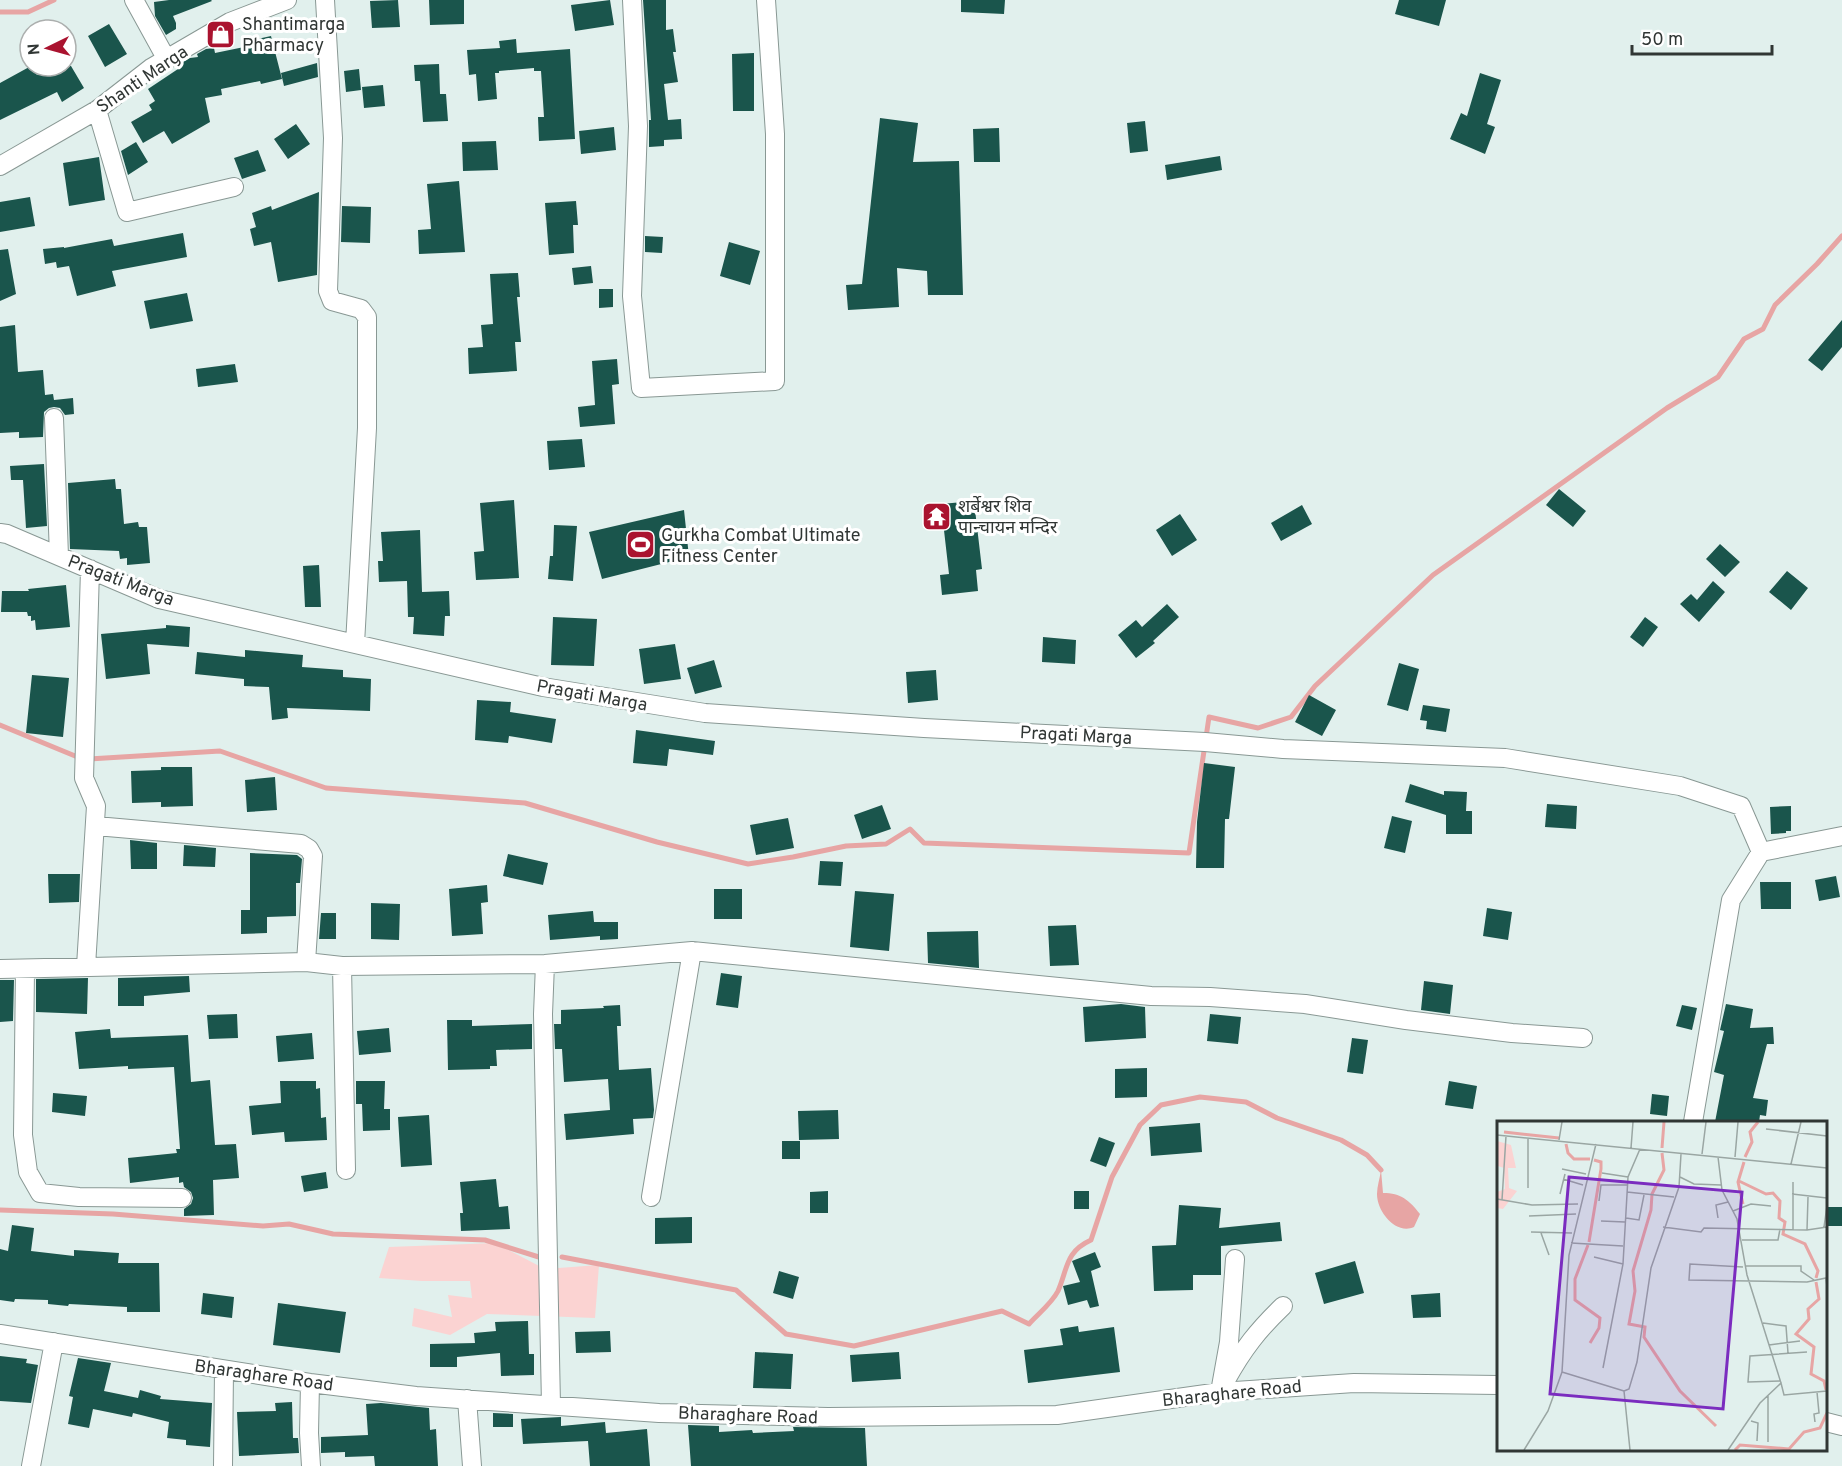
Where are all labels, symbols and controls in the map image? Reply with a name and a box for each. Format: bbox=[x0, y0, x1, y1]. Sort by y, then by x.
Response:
place label: Shantimarga Pharmacy bbox=[242, 14, 345, 58]
north arrow bbox=[18, 18, 78, 78]
shop icon: Shantimarga Pharmacy bbox=[205, 18, 237, 50]
scale bar bbox=[1632, 18, 1772, 56]
text: 50 m bbox=[1641, 29, 1683, 52]
street label: Shanti Marga bbox=[93, 41, 193, 119]
text: N bbox=[25, 43, 46, 56]
place label: शर्बेश्वर शिव पान्चायन मन्दिर bbox=[958, 495, 1058, 540]
temple icon: शर्बेश्वर शिव पान्चायन मन्दिर bbox=[921, 500, 953, 532]
place label: Gurkha Combat Ultimate Fitness Center bbox=[661, 525, 861, 569]
sports icon: Gurkha Combat Ultimate Fitness Center bbox=[624, 529, 656, 561]
street label: Pragati Marga bbox=[64, 551, 177, 612]
street label: Pragati Marga bbox=[534, 675, 649, 718]
street label: Pragati Marga bbox=[1019, 722, 1133, 751]
inset map bbox=[1497, 1121, 1827, 1451]
street label: Bharaghare Road bbox=[193, 1355, 335, 1398]
street label: Bharaghare Road bbox=[1161, 1376, 1303, 1413]
street label: Bharaghare Road bbox=[677, 1403, 818, 1430]

